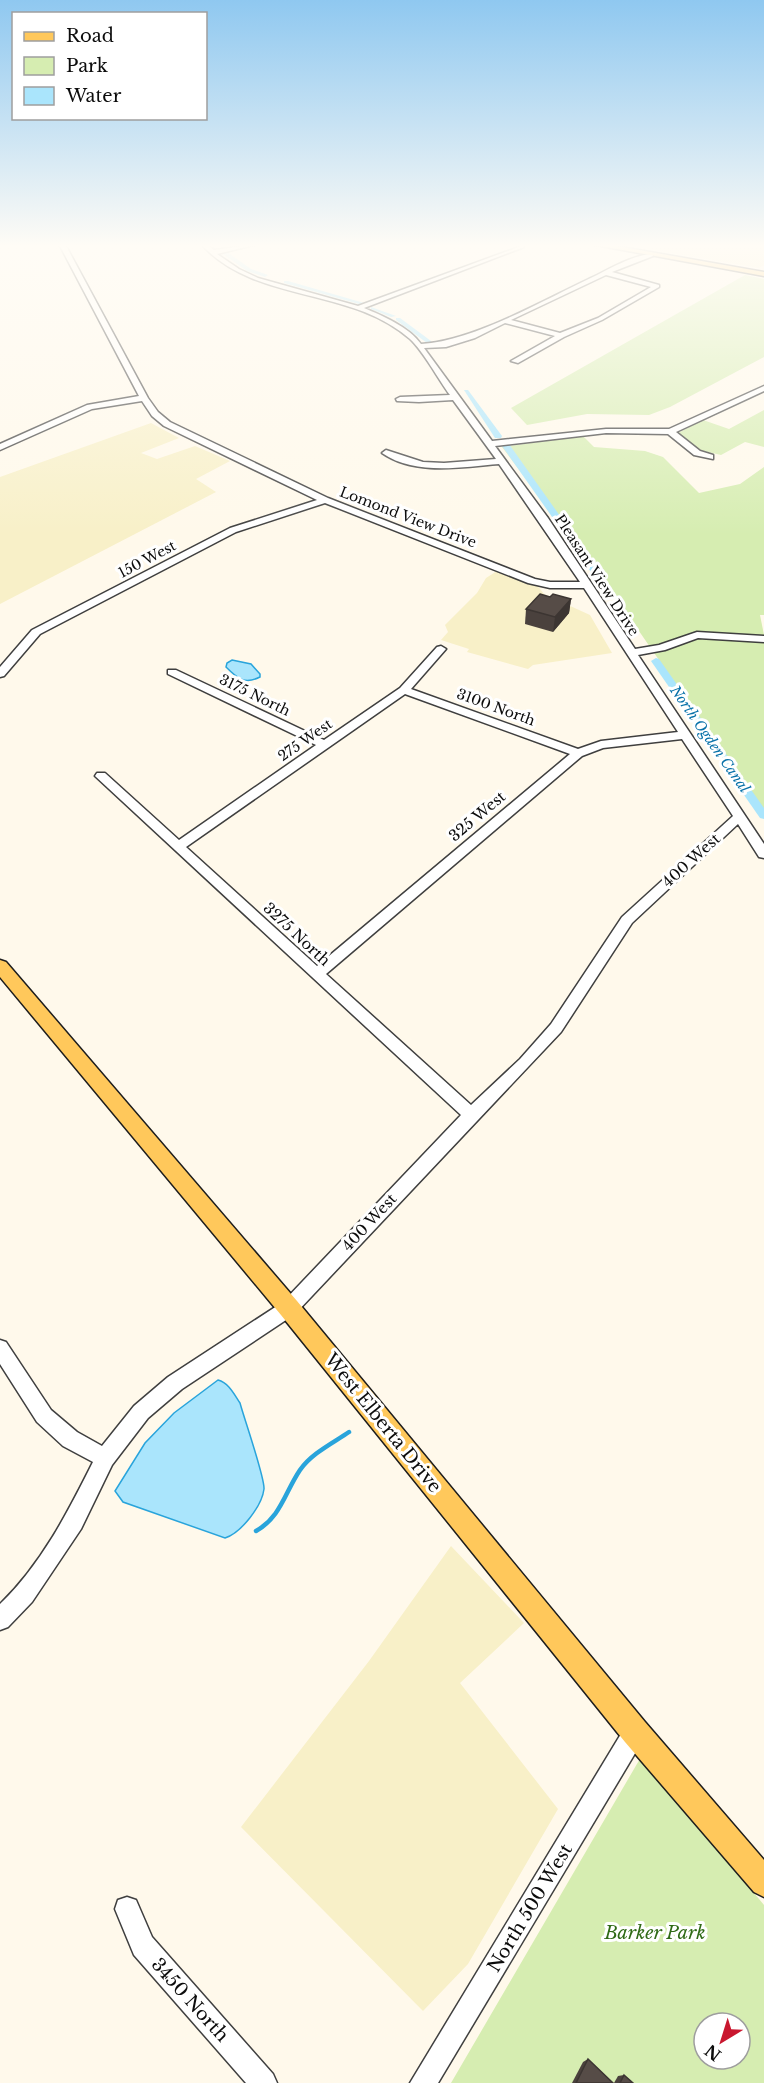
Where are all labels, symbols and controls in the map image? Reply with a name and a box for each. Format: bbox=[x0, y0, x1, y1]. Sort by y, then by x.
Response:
legend bbox=[12, 12, 207, 120]
text: Road bbox=[66, 25, 114, 47]
text: Park bbox=[66, 55, 108, 77]
text: Water bbox=[65, 85, 122, 107]
street label: Lomond View Drive bbox=[337, 483, 479, 551]
street label: Pleasant View Drive bbox=[551, 511, 643, 639]
street label: 150 West bbox=[115, 536, 180, 582]
street label: 3175 North bbox=[217, 670, 294, 720]
water label: North Ogden Canal bbox=[666, 681, 754, 797]
street label: 3100 North bbox=[454, 685, 538, 730]
street label: 275 West bbox=[274, 714, 336, 765]
street label: 325 West bbox=[445, 787, 510, 845]
street label: 400 West bbox=[658, 829, 724, 891]
street label: 3275 North bbox=[260, 898, 334, 970]
street label: 400 West bbox=[338, 1189, 401, 1255]
street label: West Elberta Drive bbox=[319, 1348, 446, 1497]
street label: North 500 West bbox=[483, 1840, 577, 1976]
park label: Barker Park bbox=[603, 1922, 706, 1944]
street label: 3450 North bbox=[147, 1954, 233, 2046]
north arrow bbox=[692, 2011, 752, 2071]
text: N bbox=[701, 2040, 725, 2065]

